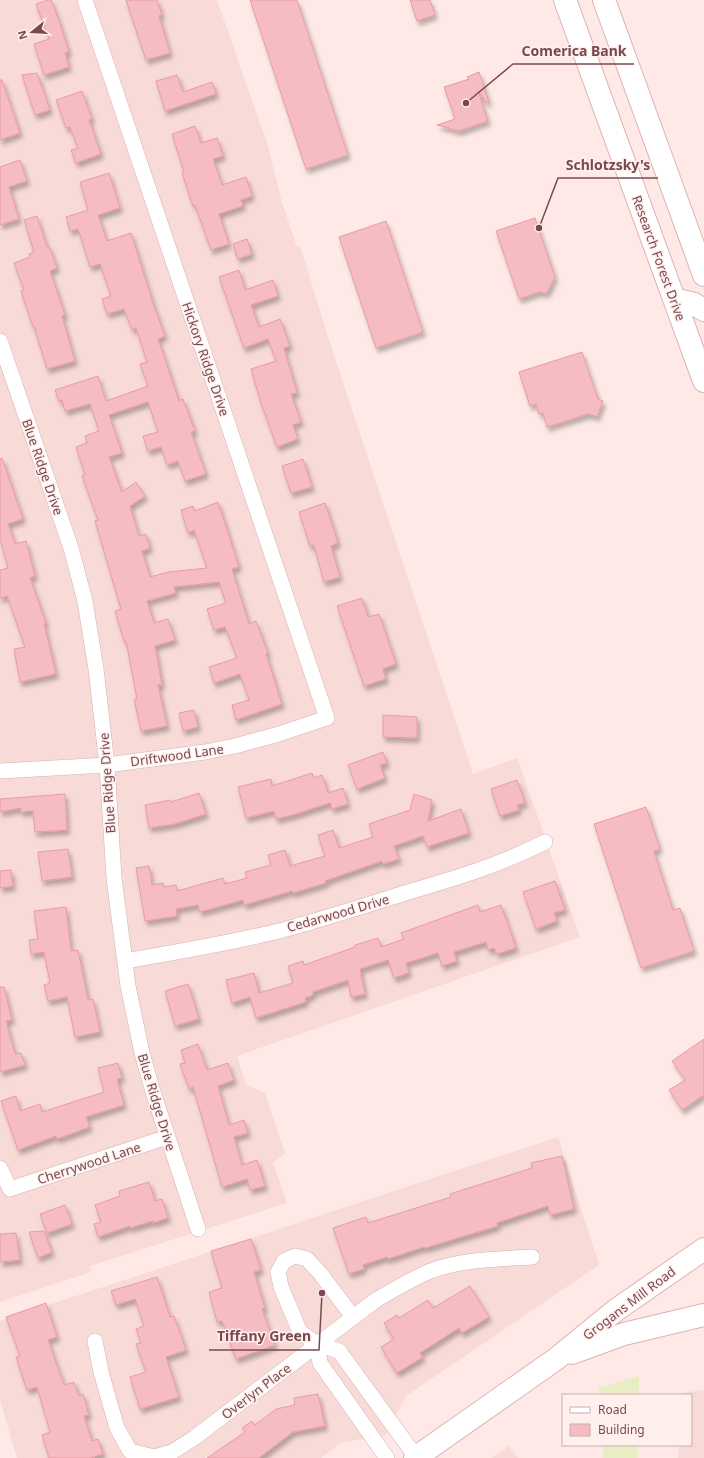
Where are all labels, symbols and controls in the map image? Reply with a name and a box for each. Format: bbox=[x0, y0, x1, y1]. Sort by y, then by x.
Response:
north arrow bbox=[12, 12, 52, 52]
text: N bbox=[13, 29, 31, 42]
callout: Comerica Bank bbox=[513, 38, 634, 64]
text: Comerica Bank bbox=[522, 41, 627, 60]
callout: Schlotzsky's bbox=[558, 152, 658, 178]
text: Schlotzsky's bbox=[566, 155, 650, 174]
street label: Research Forest Drive bbox=[628, 193, 690, 323]
street label: Hickory Ridge Drive bbox=[178, 299, 234, 419]
street label: Blue Ridge Drive bbox=[18, 416, 68, 518]
street label: Blue Ridge Drive bbox=[95, 732, 119, 834]
street label: Driftwood Lane bbox=[129, 740, 225, 770]
street label: Cedarwood Drive bbox=[285, 890, 391, 936]
street label: Blue Ridge Drive bbox=[134, 1051, 180, 1153]
street label: Cherrywood Lane bbox=[35, 1138, 143, 1188]
street label: Grogans Mill Road bbox=[579, 1262, 679, 1344]
callout: Tiffany Green bbox=[209, 1324, 319, 1350]
text: Tiffany Green bbox=[217, 1326, 311, 1345]
street label: Overlyn Place bbox=[217, 1359, 295, 1423]
legend bbox=[562, 1394, 692, 1446]
text: Road bbox=[598, 1401, 627, 1418]
text: Building bbox=[598, 1421, 645, 1438]

